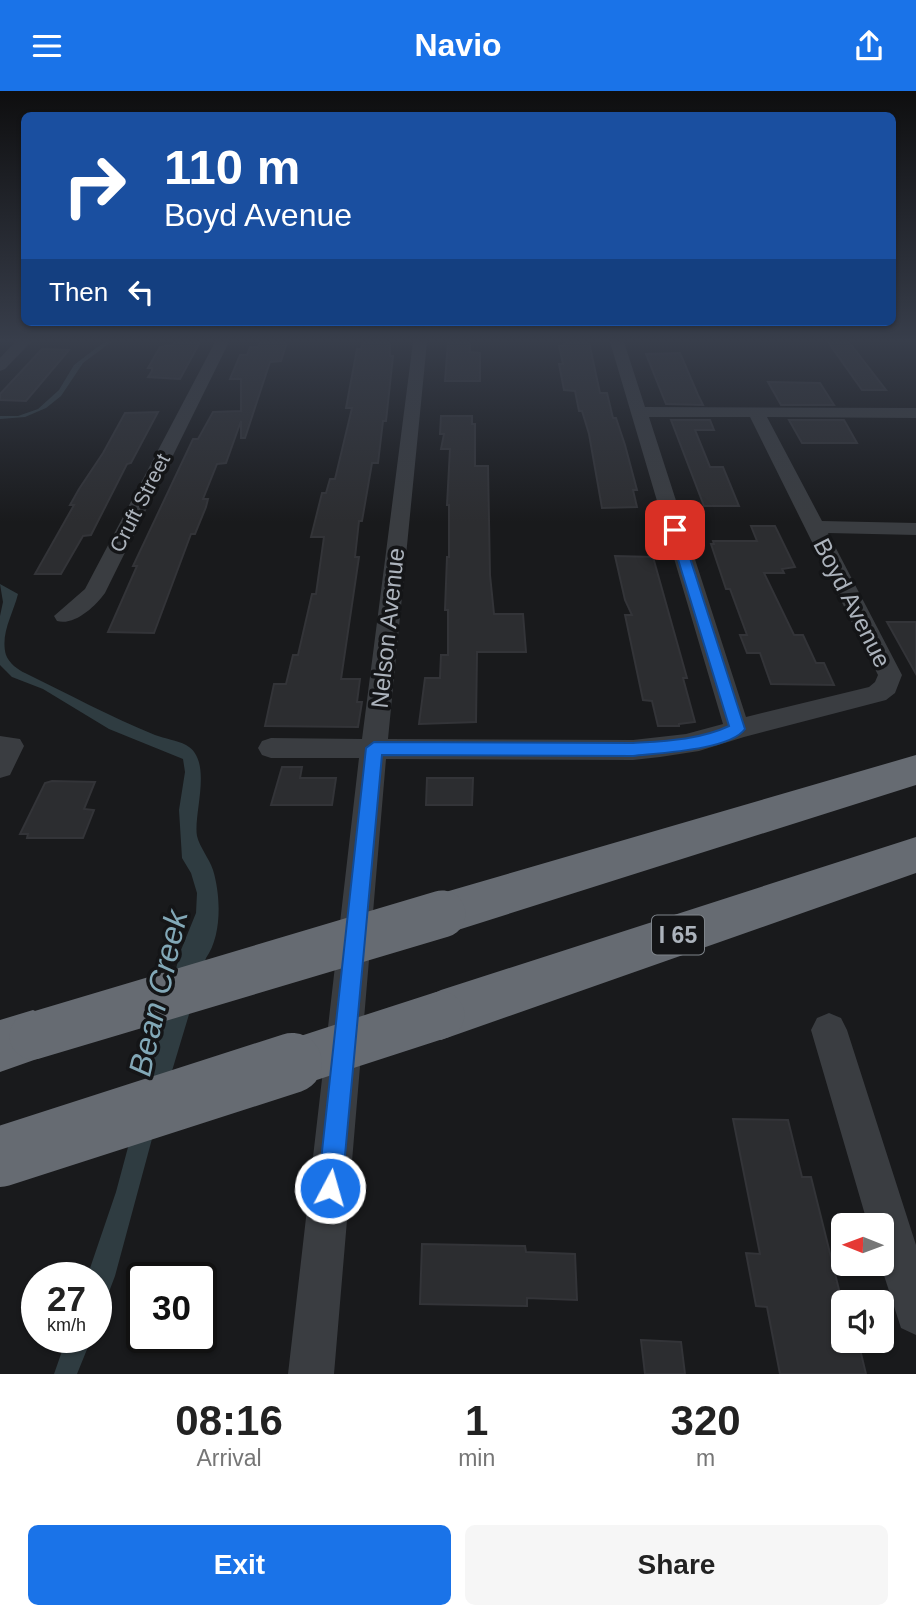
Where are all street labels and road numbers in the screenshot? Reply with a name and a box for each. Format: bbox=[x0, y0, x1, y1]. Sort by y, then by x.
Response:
street label: Cruft Street bbox=[105, 450, 174, 556]
street label: Boyd Avenue bbox=[808, 534, 896, 672]
street label: Nelson Avenue bbox=[366, 546, 409, 709]
road number: I 65 bbox=[652, 915, 704, 955]

